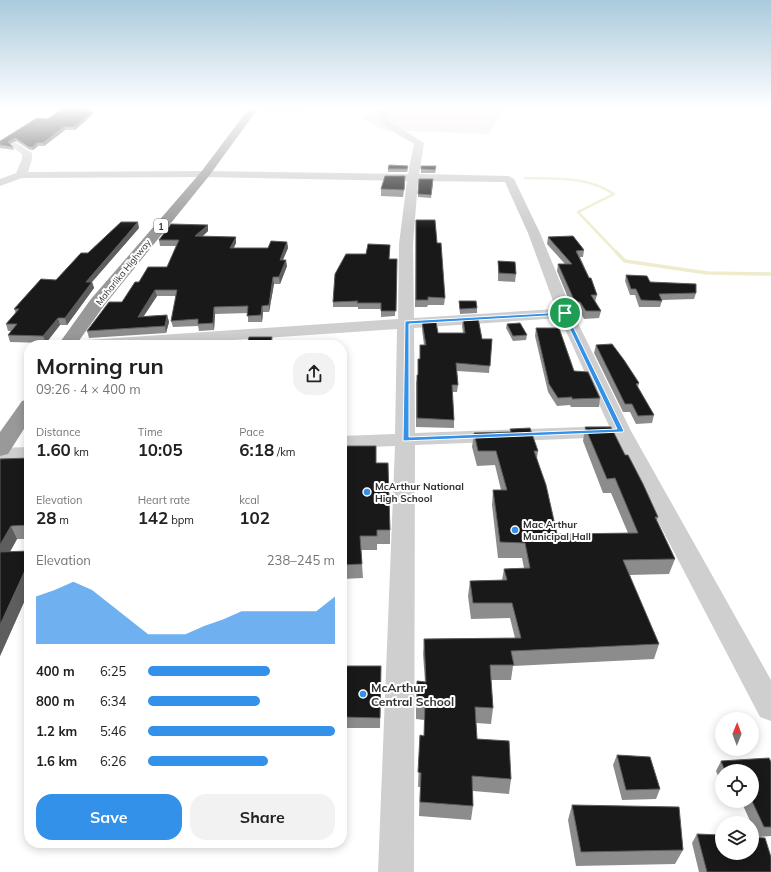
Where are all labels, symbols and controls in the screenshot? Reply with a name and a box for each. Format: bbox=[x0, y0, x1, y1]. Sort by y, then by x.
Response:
road number: 1 bbox=[154, 219, 168, 233]
street label: Maharlika Highway bbox=[93, 237, 154, 308]
pin bbox=[548, 296, 582, 330]
icon: arrive bbox=[554, 302, 576, 324]
text: Morning run bbox=[36, 352, 164, 380]
button: share bbox=[293, 353, 335, 395]
text: 09:26 · 4 × 400 m bbox=[36, 381, 141, 397]
text: Distance bbox=[36, 425, 80, 439]
text: Time bbox=[138, 425, 163, 439]
text: Pace bbox=[239, 425, 264, 439]
text: 1.60 bbox=[36, 439, 71, 460]
text: 10:05 bbox=[138, 439, 183, 460]
text: 6:18 bbox=[239, 439, 274, 460]
text: km bbox=[71, 445, 89, 459]
text: /km bbox=[274, 445, 295, 459]
place label: McArthur National High School bbox=[375, 480, 464, 505]
marker: McArthur National High School bbox=[362, 487, 372, 497]
text: Elevation bbox=[36, 493, 83, 507]
text: Heart rate bbox=[138, 493, 190, 507]
text: kcal bbox=[239, 493, 259, 507]
text: 28 bbox=[36, 507, 56, 528]
text: 142 bbox=[138, 507, 168, 528]
text: 102 bbox=[239, 507, 270, 528]
text: m bbox=[56, 513, 69, 527]
text: bpm bbox=[168, 513, 194, 527]
place label: Mac Arthur Municipal Hall bbox=[523, 518, 591, 543]
marker: Mac Arthur Municipal Hall bbox=[510, 525, 520, 535]
text: Elevation bbox=[36, 552, 91, 568]
text: 238–245 m bbox=[267, 552, 335, 568]
text: 400 m bbox=[36, 663, 75, 679]
text: 6:25 bbox=[100, 663, 126, 679]
place label: McArthur Central School bbox=[371, 680, 454, 709]
marker: McArthur Central School bbox=[358, 689, 368, 699]
text: 800 m bbox=[36, 693, 75, 709]
text: 6:34 bbox=[100, 693, 126, 709]
north arrow bbox=[715, 712, 759, 756]
map controls bbox=[715, 712, 759, 860]
text: 1.2 km bbox=[36, 723, 77, 739]
text: 5:46 bbox=[100, 723, 126, 739]
text: 1.6 km bbox=[36, 753, 77, 769]
text: 6:26 bbox=[100, 753, 126, 769]
button: locate bbox=[715, 764, 759, 808]
button: Save bbox=[36, 794, 182, 840]
button: Share bbox=[190, 794, 335, 840]
button: layers bbox=[715, 816, 759, 860]

